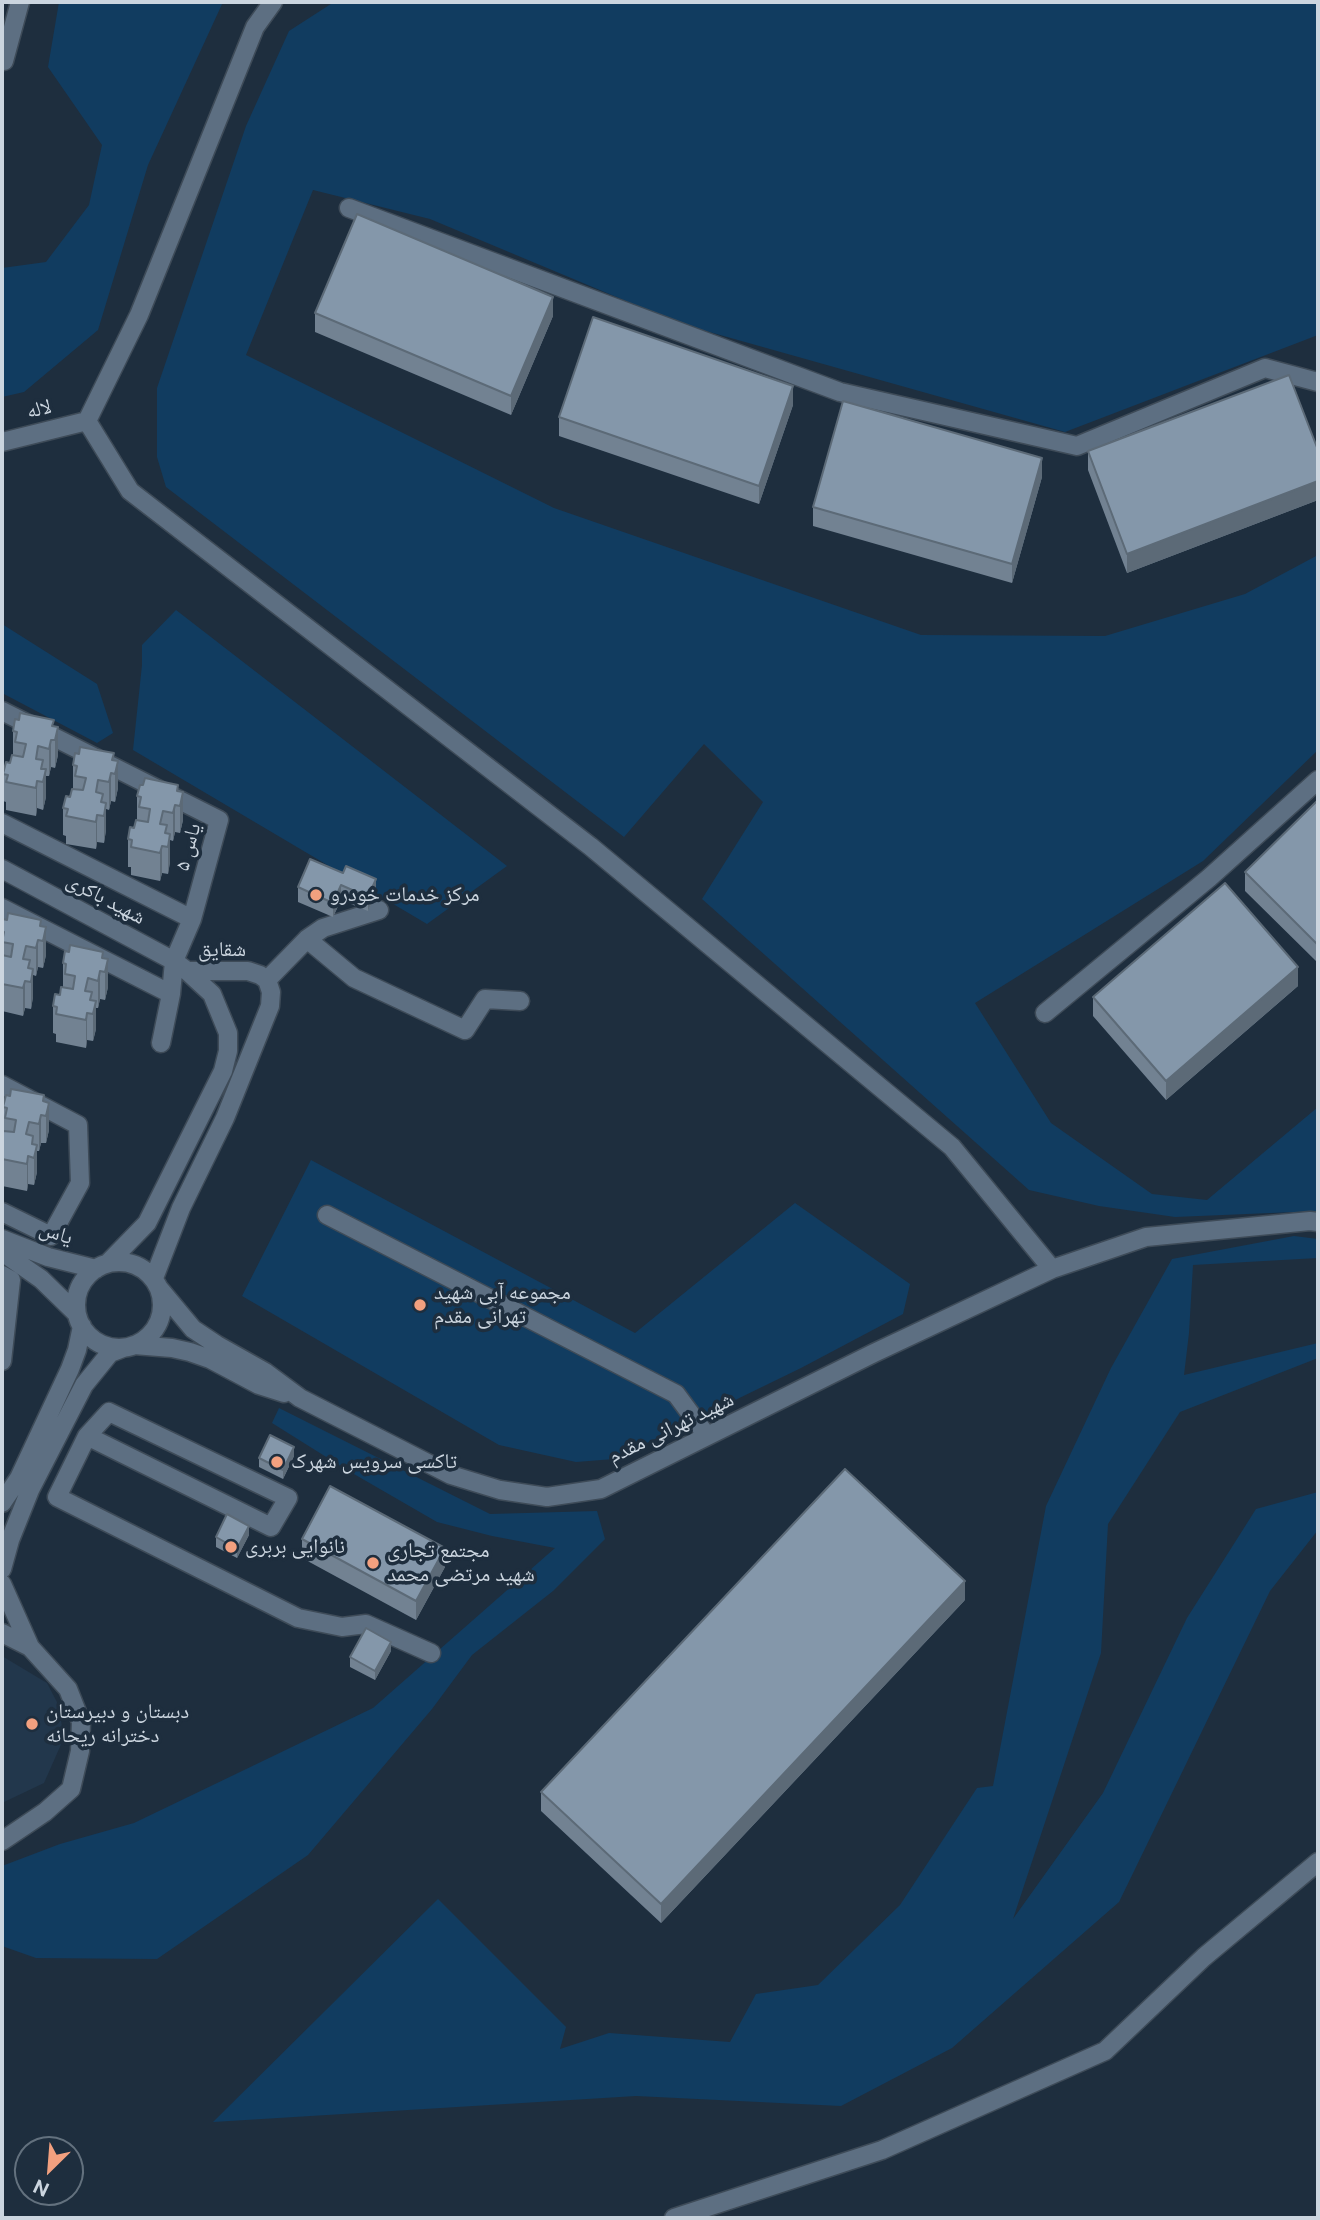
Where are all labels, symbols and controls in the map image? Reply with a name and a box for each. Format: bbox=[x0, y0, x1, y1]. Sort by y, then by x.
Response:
street label: لاله bbox=[24, 394, 54, 424]
street label: یاس ۵ bbox=[170, 820, 206, 874]
street label: شهید باکری bbox=[62, 868, 150, 930]
place label: مرکز خدمات خودرو bbox=[330, 882, 480, 908]
marker: مرکز خدمات خودرو bbox=[308, 887, 324, 903]
street label: شقایق bbox=[198, 937, 246, 963]
street label: یاس bbox=[36, 1216, 76, 1250]
place label: مجموعه آبی شهید تهرانی مقدم bbox=[434, 1280, 571, 1330]
marker: مجموعه آبی شهید تهرانی مقدم bbox=[412, 1297, 428, 1313]
street label: شهید تهرانی مقدم bbox=[604, 1387, 738, 1469]
place label: تاکسی سرویس شهرک bbox=[291, 1449, 457, 1475]
marker: تاکسی سرویس شهرک bbox=[269, 1454, 285, 1470]
place label: نانوایی بربری bbox=[245, 1534, 345, 1560]
place label: مجتمع تجاری شهید مرتضی محمد bbox=[387, 1538, 535, 1588]
marker: نانوایی بربری bbox=[223, 1539, 239, 1555]
marker: مجتمع تجاری شهید مرتضی محمد bbox=[365, 1555, 381, 1571]
place label: دبستان و دبیرستان دخترانه ریحانه bbox=[46, 1699, 189, 1749]
marker: دبستان و دبیرستان دخترانه ریحانه bbox=[24, 1716, 40, 1732]
north arrow bbox=[14, 2136, 84, 2206]
text: N bbox=[30, 2175, 52, 2201]

